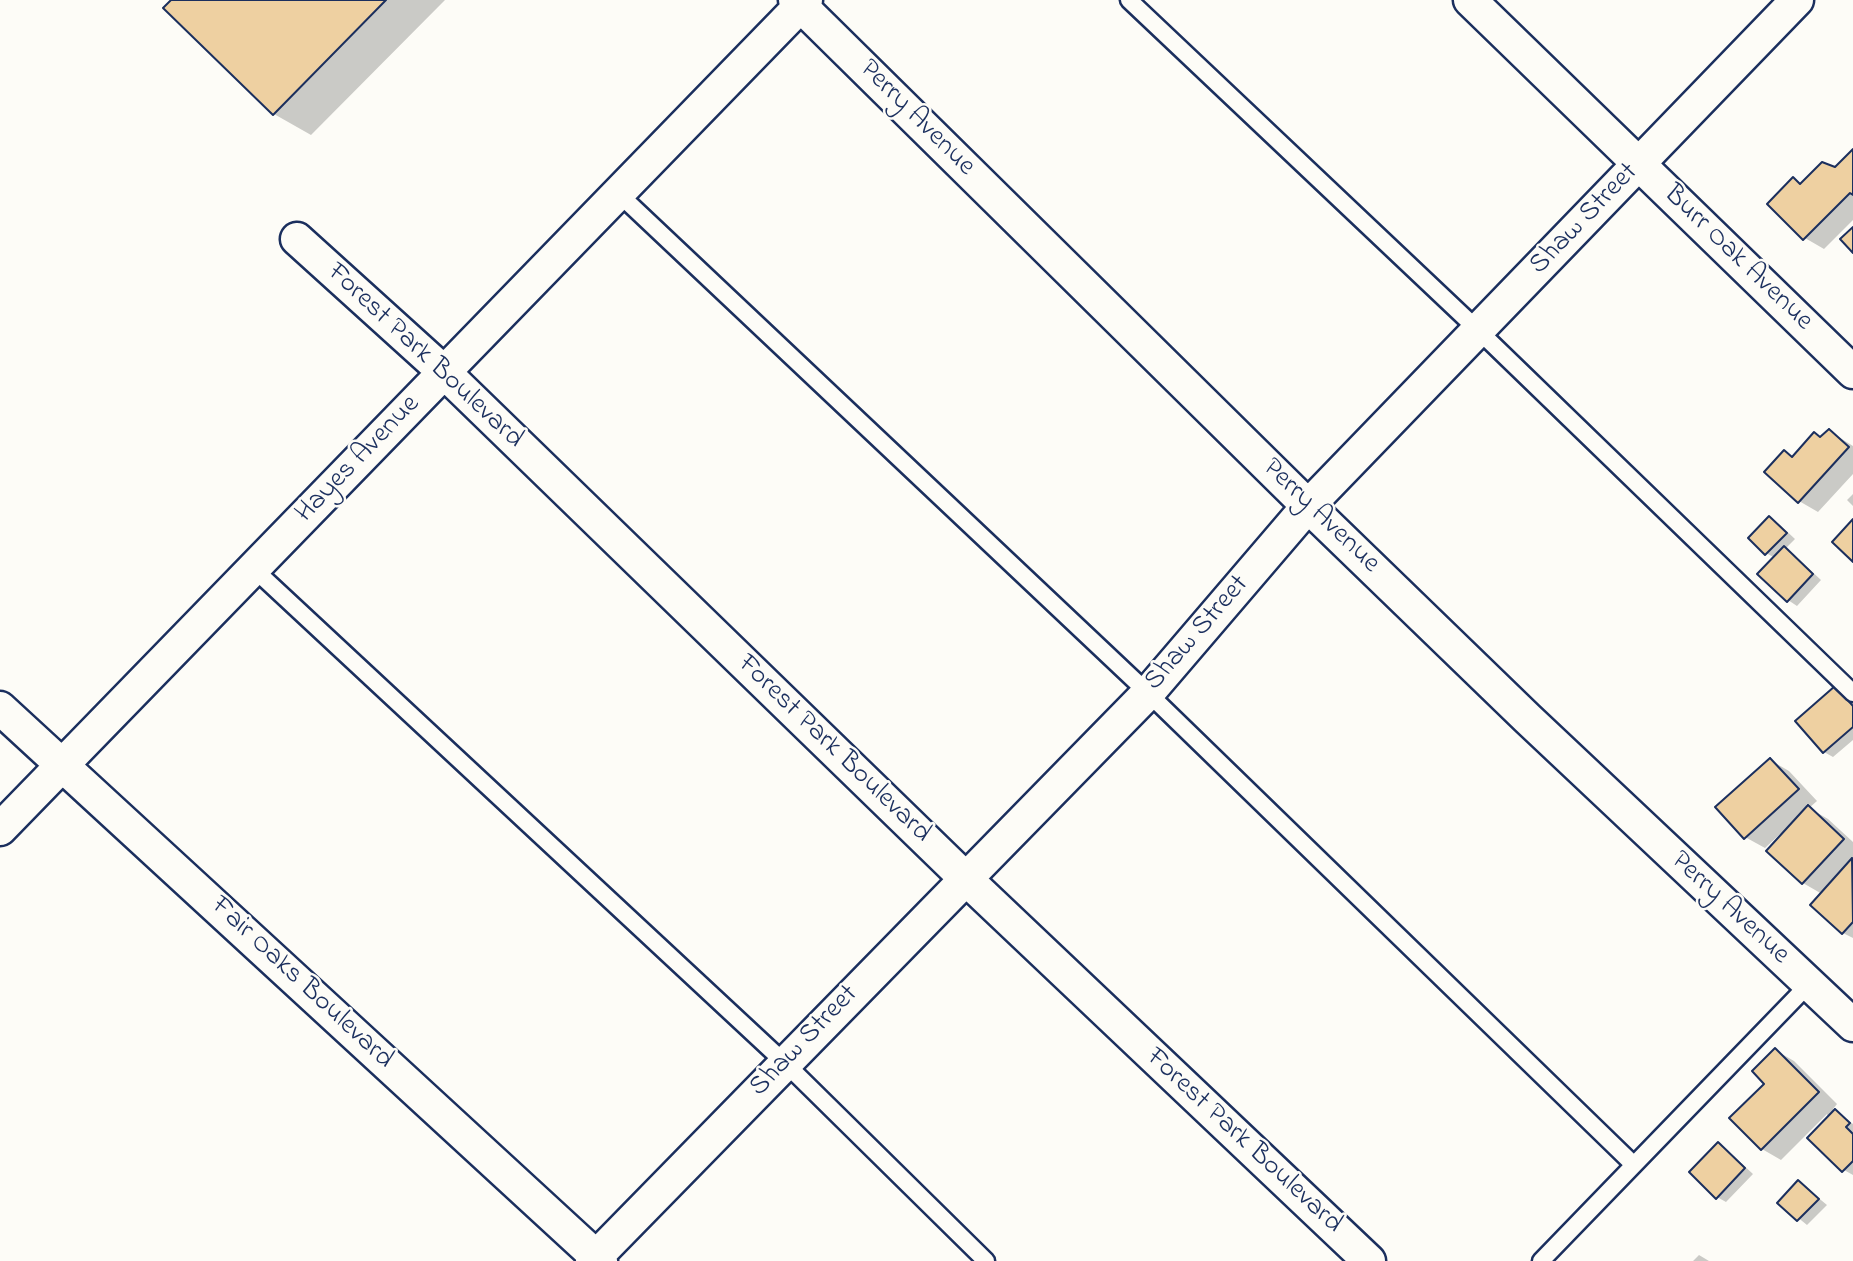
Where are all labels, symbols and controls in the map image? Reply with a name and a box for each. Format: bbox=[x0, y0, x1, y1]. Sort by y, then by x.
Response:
street label: Perry Avenue bbox=[851, 54, 981, 184]
street label: Shaw Street bbox=[1523, 157, 1647, 283]
street label: Burr Oak Avenue bbox=[1655, 179, 1819, 339]
street label: Forest Park Boulevard bbox=[319, 257, 529, 457]
street label: Hayes Avenue bbox=[290, 389, 428, 531]
street label: Perry Avenue bbox=[1254, 453, 1386, 581]
street label: Shaw Street bbox=[1139, 569, 1257, 699]
street label: Forest Park Boulevard bbox=[729, 649, 937, 851]
street label: Perry Avenue bbox=[1662, 845, 1796, 973]
street label: Fair Oaks Boulevard bbox=[203, 891, 399, 1077]
street label: Shaw Street bbox=[743, 979, 867, 1105]
street label: Forest Park Boulevard bbox=[1138, 1042, 1348, 1242]

